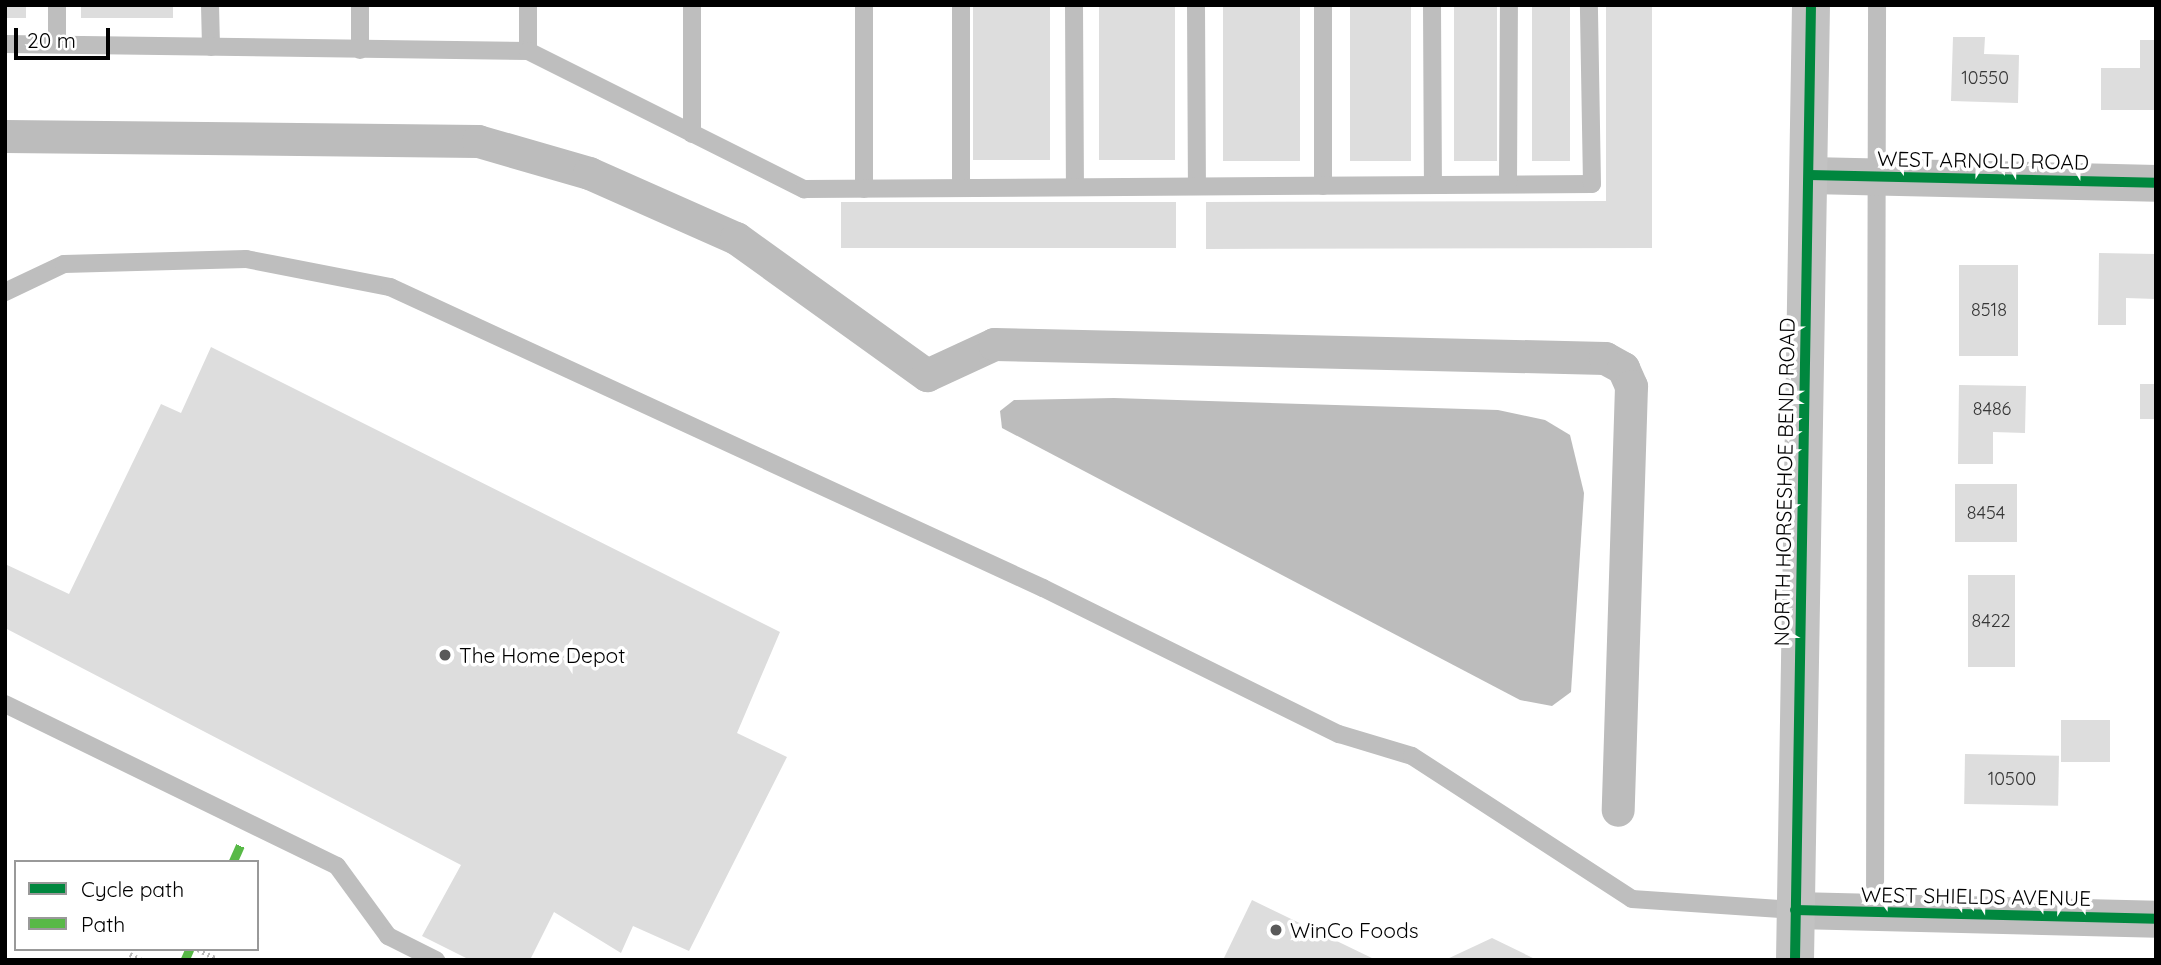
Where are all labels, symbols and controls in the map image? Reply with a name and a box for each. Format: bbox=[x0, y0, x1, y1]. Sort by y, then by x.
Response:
scale bar bbox=[18, 14, 114, 58]
text: 20 m bbox=[27, 27, 76, 53]
house number: 10550 bbox=[1961, 67, 2009, 89]
street label: WEST ARNOLD ROAD bbox=[1877, 146, 2089, 174]
house number: 8518 bbox=[1971, 299, 2007, 321]
street label: NORTH HORSESHOE BEND ROAD bbox=[1769, 318, 1799, 646]
house number: 8486 bbox=[1973, 398, 2011, 420]
house number: 8454 bbox=[1967, 502, 2005, 524]
house number: 8422 bbox=[1971, 610, 2011, 632]
place label: The Home Depot bbox=[459, 642, 625, 668]
marker: The Home Depot bbox=[437, 647, 453, 663]
house number: 10500 bbox=[1988, 768, 2036, 790]
legend bbox=[14, 860, 259, 951]
text: Cycle path bbox=[81, 876, 184, 902]
street label: WEST SHIELDS AVENUE bbox=[1861, 881, 2091, 911]
text: Path bbox=[81, 911, 125, 937]
place label: WinCo Foods bbox=[1290, 917, 1419, 943]
marker: WinCo Foods bbox=[1268, 922, 1284, 938]

